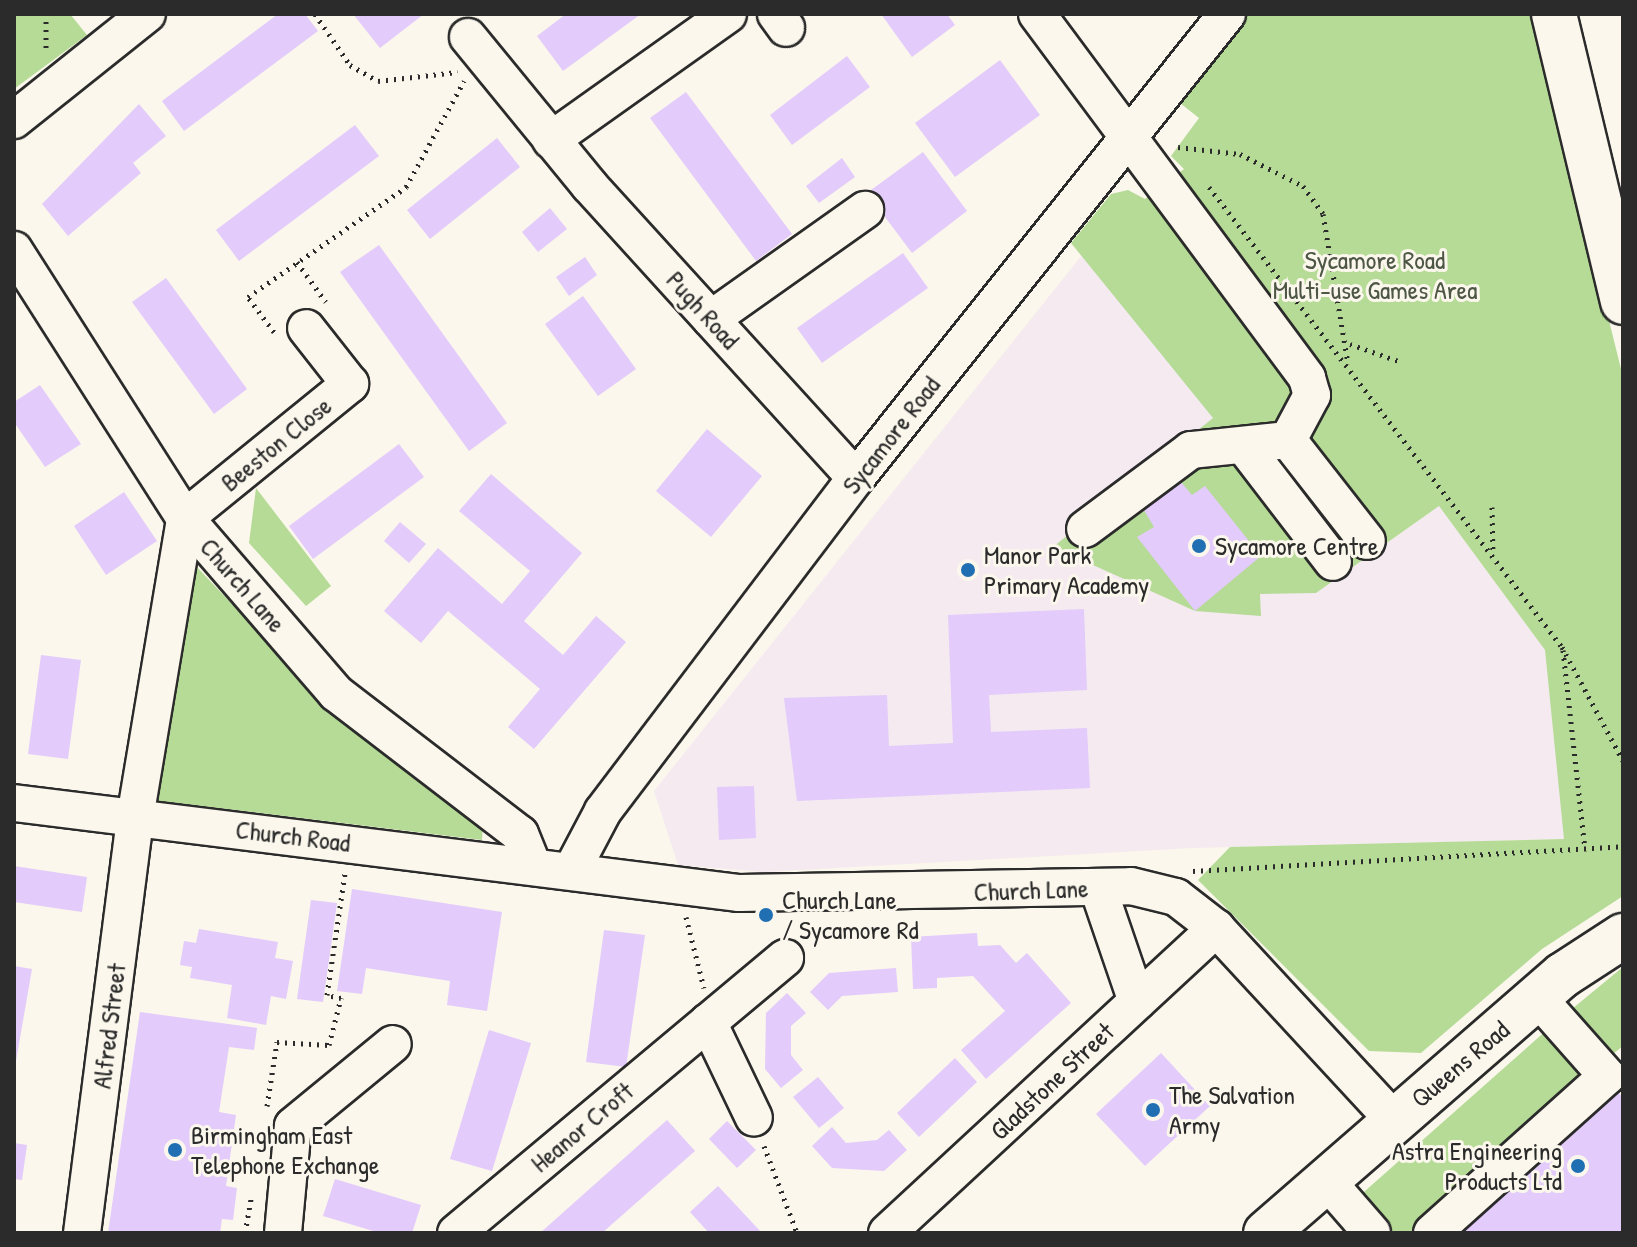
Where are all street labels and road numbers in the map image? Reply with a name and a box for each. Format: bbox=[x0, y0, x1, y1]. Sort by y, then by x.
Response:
street label: Pugh Road bbox=[660, 265, 746, 355]
street label: Sycamore Road bbox=[836, 370, 946, 500]
street label: Beeston Close bbox=[214, 390, 338, 498]
street label: Church Lane bbox=[194, 532, 292, 638]
street label: Church Road bbox=[234, 813, 352, 859]
street label: Church Lane bbox=[973, 872, 1089, 908]
street label: Alfred Street bbox=[86, 962, 132, 1090]
street label: Queens Road bbox=[1405, 1014, 1515, 1114]
street label: Gladstone Street bbox=[984, 1016, 1120, 1146]
street label: Heanor Croft bbox=[525, 1075, 639, 1179]

